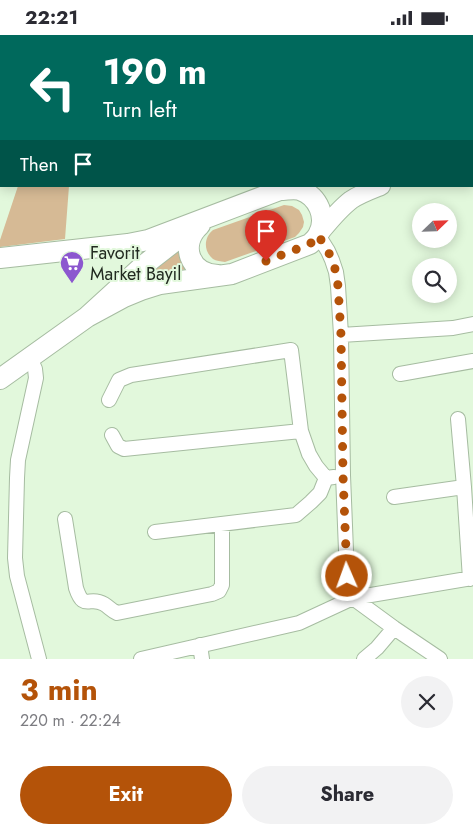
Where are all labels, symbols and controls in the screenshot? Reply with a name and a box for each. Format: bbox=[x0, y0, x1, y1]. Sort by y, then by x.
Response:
text: 22:21 bbox=[25, 4, 78, 31]
text: 190 m bbox=[103, 47, 207, 97]
icon: left bbox=[20, 55, 85, 120]
text: Turn left bbox=[103, 93, 177, 125]
icon: arrive bbox=[69, 150, 97, 178]
text: Then bbox=[20, 151, 59, 178]
north arrow bbox=[412, 203, 458, 247]
map controls bbox=[412, 203, 457, 303]
pin bbox=[245, 210, 287, 261]
icon: arrive bbox=[252, 217, 280, 245]
place label: Favorit Market Bayil bbox=[90, 240, 181, 287]
supermarket icon: Favorit Market Bayil bbox=[59, 250, 85, 284]
button: search bbox=[412, 258, 457, 303]
position arrow bbox=[320, 549, 372, 601]
text: 3 min bbox=[20, 668, 98, 711]
button: close bbox=[401, 676, 453, 728]
text: 220 m · 22:24 bbox=[20, 709, 121, 732]
button: Exit bbox=[20, 766, 232, 824]
button: Share bbox=[242, 766, 453, 824]

